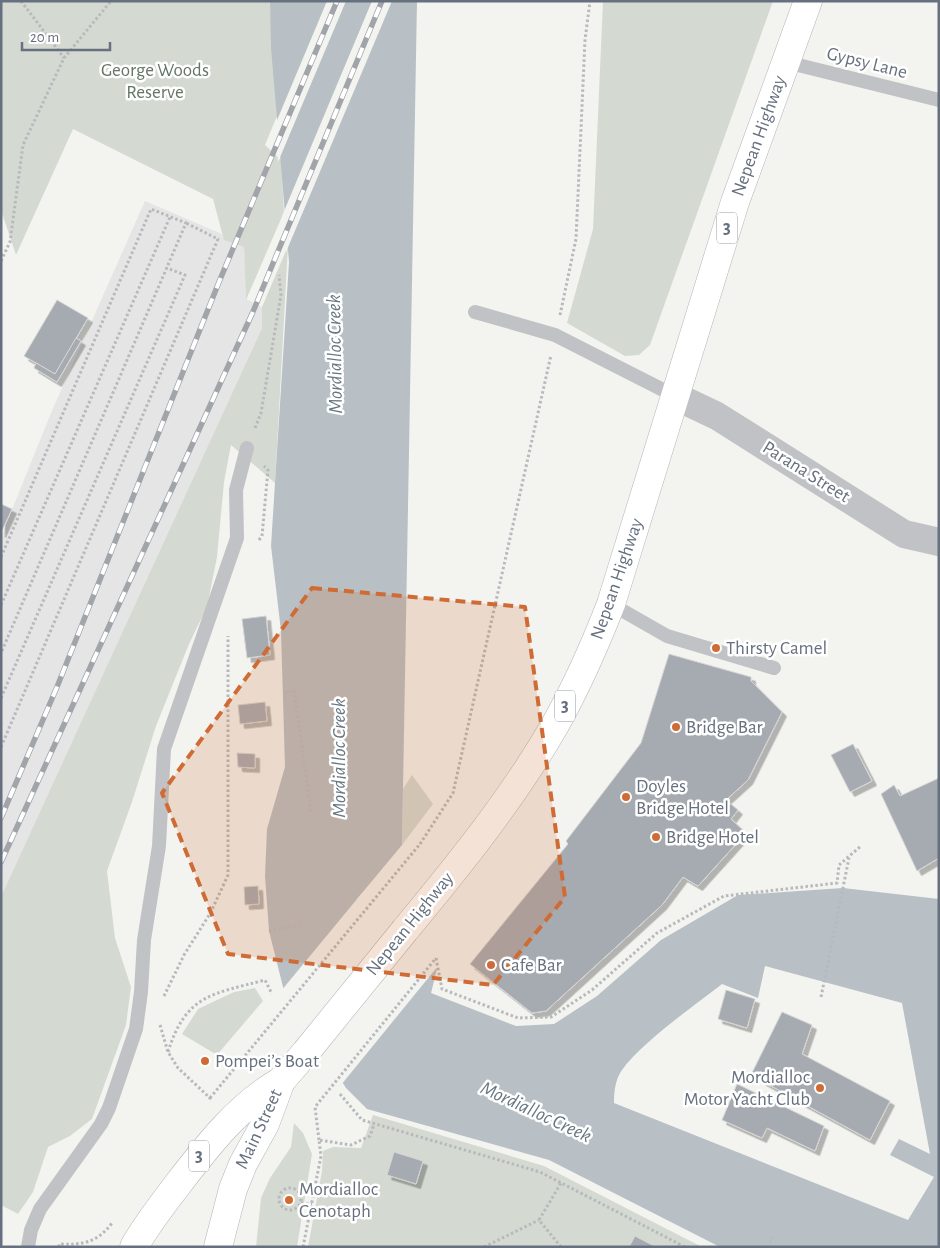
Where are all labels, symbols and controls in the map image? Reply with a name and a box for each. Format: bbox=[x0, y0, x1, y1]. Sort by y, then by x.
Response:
scale bar bbox=[22, 20, 110, 52]
text: 20 m bbox=[30, 30, 59, 45]
street label: Gypsy Lane bbox=[825, 44, 909, 82]
park label: George Woods Reserve bbox=[101, 61, 209, 102]
street label: Nepean Highway bbox=[728, 73, 790, 199]
road number: 3 bbox=[717, 212, 737, 244]
water label: Mordialloc Creek bbox=[324, 294, 346, 414]
street label: Parana Street bbox=[759, 438, 853, 506]
street label: Nepean Highway bbox=[587, 516, 647, 642]
place label: Thirsty Camel bbox=[726, 639, 827, 658]
marker: Thirsty Camel bbox=[710, 642, 722, 654]
road number: 3 bbox=[555, 690, 575, 721]
water label: Mordialloc Creek bbox=[329, 698, 349, 818]
place label: Bridge Bar bbox=[686, 718, 763, 737]
marker: Bridge Bar bbox=[670, 721, 682, 733]
place label: Doyles Bridge Hotel bbox=[636, 777, 729, 818]
marker: Doyles Bridge Hotel bbox=[620, 791, 632, 803]
place label: Bridge Hotel bbox=[666, 828, 759, 847]
marker: Bridge Hotel bbox=[650, 831, 662, 843]
street label: Nepean Highway bbox=[363, 869, 457, 979]
place label: Cafe Bar bbox=[501, 956, 562, 975]
marker: Cafe Bar bbox=[485, 959, 497, 971]
place label: Pompei’s Boat bbox=[215, 1052, 319, 1071]
marker: Pompei’s Boat bbox=[199, 1055, 211, 1067]
place label: Mordialloc Motor Yacht Club bbox=[684, 1068, 810, 1109]
water label: Mordialloc Creek bbox=[478, 1078, 594, 1146]
marker: Mordialloc Motor Yacht Club bbox=[814, 1082, 826, 1094]
street label: Main Street bbox=[232, 1086, 286, 1172]
road number: 3 bbox=[189, 1140, 209, 1172]
place label: Mordialloc Cenotaph bbox=[299, 1180, 378, 1221]
marker: Mordialloc Cenotaph bbox=[283, 1194, 295, 1206]

